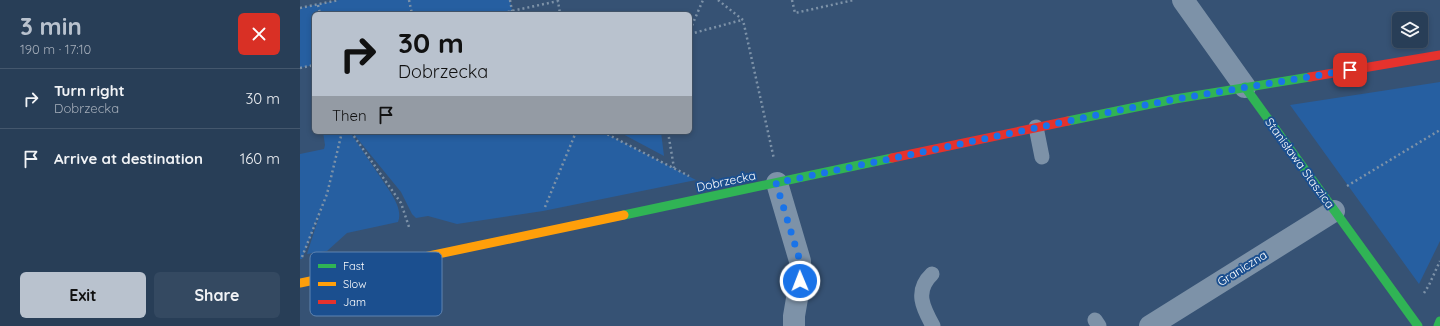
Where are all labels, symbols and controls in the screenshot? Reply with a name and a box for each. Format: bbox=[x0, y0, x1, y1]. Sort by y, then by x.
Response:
text: 3 min bbox=[20, 11, 82, 41]
map controls bbox=[1392, 12, 1428, 48]
button: layers bbox=[1392, 12, 1428, 48]
button: close bbox=[238, 13, 280, 55]
text: 30 m bbox=[398, 25, 464, 60]
icon: right bbox=[332, 28, 384, 80]
text: 190 m · 17:10 bbox=[20, 41, 91, 57]
pin bbox=[1333, 53, 1367, 87]
icon: arrive bbox=[1339, 59, 1361, 81]
text: Dobrzecka bbox=[398, 60, 488, 83]
text: Turn right bbox=[54, 81, 125, 100]
icon: right bbox=[20, 88, 42, 110]
text: 30 m bbox=[245, 89, 280, 108]
text: Dobrzecka bbox=[54, 100, 119, 116]
icon: arrive bbox=[375, 104, 397, 126]
text: Then bbox=[332, 106, 367, 125]
street label: Stanisława Staszica bbox=[1262, 115, 1338, 211]
icon: arrive bbox=[20, 148, 42, 170]
text: Arrive at destination bbox=[54, 149, 203, 168]
text: 160 m bbox=[240, 149, 280, 168]
street label: Dobrzecka bbox=[695, 167, 757, 195]
street label: Graniczna bbox=[1214, 247, 1270, 289]
legend bbox=[310, 252, 442, 316]
text: Fast bbox=[343, 259, 365, 273]
position arrow bbox=[779, 260, 821, 302]
button: Exit bbox=[20, 272, 146, 318]
button: Share bbox=[154, 272, 280, 318]
text: Slow bbox=[343, 277, 367, 291]
text: Jam bbox=[343, 295, 366, 309]

